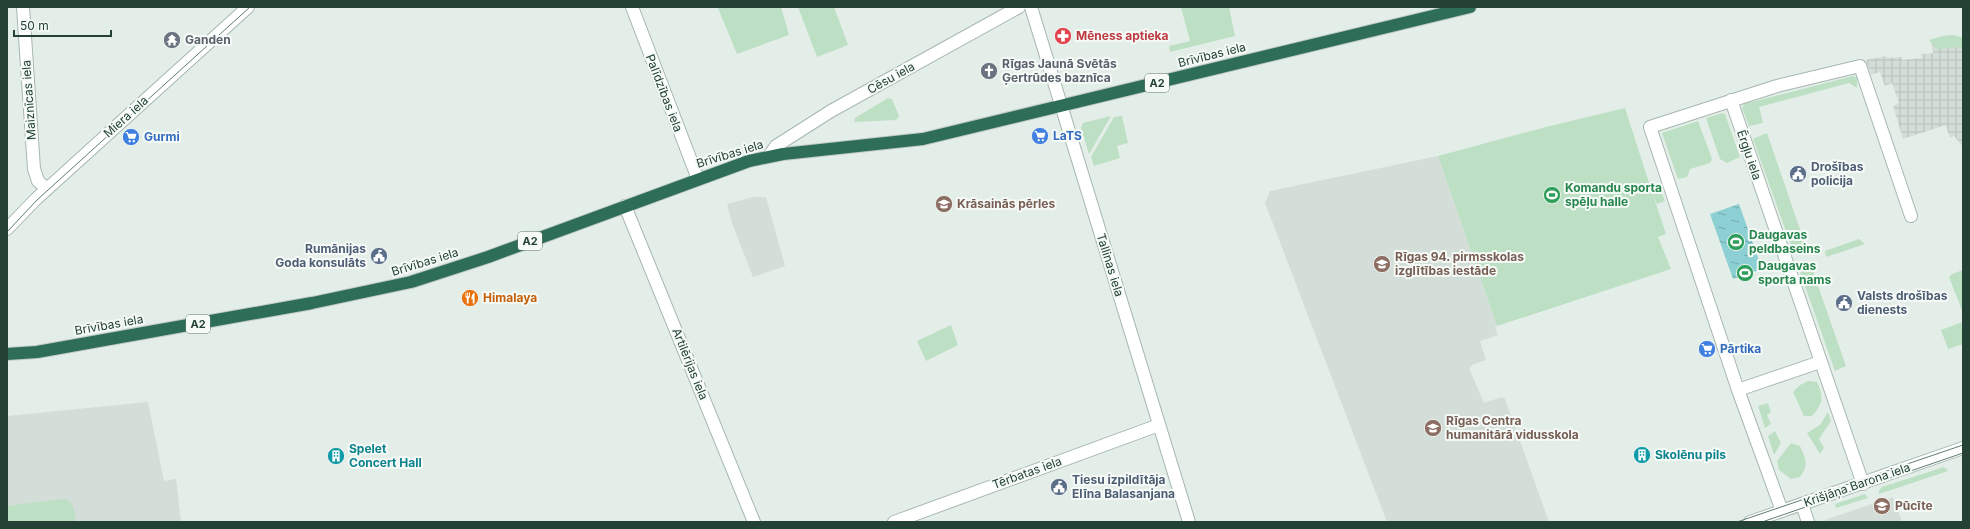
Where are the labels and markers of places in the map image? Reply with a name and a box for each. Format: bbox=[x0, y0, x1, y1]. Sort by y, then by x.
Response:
pharmacy icon: Mēness aptieka bbox=[1053, 26, 1073, 46]
place label: Mēness aptieka bbox=[1076, 28, 1169, 43]
temple icon: Ganden bbox=[162, 30, 182, 50]
place label: Ganden bbox=[185, 32, 231, 47]
place label: Rīgas Jaunā Svētās Ģertrūdes baznīca bbox=[1002, 56, 1117, 85]
church icon: Rīgas Jaunā Svētās Ģertrūdes baznīca bbox=[979, 61, 999, 81]
supermarket icon: LaTS bbox=[1030, 126, 1050, 146]
supermarket icon: Gurmi bbox=[121, 127, 141, 147]
place label: LaTS bbox=[1053, 128, 1082, 143]
place label: Gurmi bbox=[144, 129, 180, 144]
place label: Drošības policija bbox=[1811, 159, 1864, 188]
public building icon: Drošības policija bbox=[1788, 164, 1808, 184]
place label: Komandu sporta spēļu halle bbox=[1565, 180, 1662, 209]
sports icon: Komandu sporta spēļu halle bbox=[1542, 185, 1562, 205]
school or university icon: Krāsainās pērles bbox=[934, 194, 954, 214]
place label: Krāsainās pērles bbox=[957, 196, 1055, 211]
place label: Daugavas peldbaseins bbox=[1749, 227, 1821, 256]
sports icon: Daugavas peldbaseins bbox=[1726, 232, 1746, 252]
place label: Rumānijas Goda konsulāts bbox=[275, 241, 366, 270]
public building icon: Rumānijas Goda konsulāts bbox=[369, 246, 389, 266]
place label: Rīgas 94. pirmsskolas izglītības iestāde bbox=[1395, 249, 1524, 278]
school or university icon: Rīgas 94. pirmsskolas izglītības iestāde bbox=[1372, 254, 1392, 274]
place label: Daugavas sporta nams bbox=[1758, 258, 1831, 287]
sports icon: Daugavas sporta nams bbox=[1735, 263, 1755, 283]
restaurant icon: Himalaya bbox=[460, 288, 480, 308]
place label: Valsts drošības dienests bbox=[1857, 288, 1948, 317]
place label: Himalaya bbox=[483, 290, 537, 305]
public building icon: Valsts drošības dienests bbox=[1834, 293, 1854, 313]
supermarket icon: Pārtika bbox=[1697, 339, 1717, 359]
place label: Pārtika bbox=[1720, 341, 1761, 356]
place label: Rīgas Centra humanitārā vidusskola bbox=[1446, 413, 1579, 442]
school or university icon: Rīgas Centra humanitārā vidusskola bbox=[1423, 418, 1443, 438]
place label: Spelet Concert Hall bbox=[349, 441, 422, 470]
building icon: Skolēnu pils bbox=[1632, 445, 1652, 465]
building icon: Spelet Concert Hall bbox=[326, 446, 346, 466]
place label: Skolēnu pils bbox=[1655, 447, 1726, 462]
place label: Tiesu izpildītāja Elīna Balasanjana bbox=[1072, 472, 1175, 501]
public building icon: Tiesu izpildītāja Elīna Balasanjana bbox=[1049, 477, 1069, 497]
school or university icon: Pūcīte bbox=[1872, 496, 1892, 516]
place label: Pūcīte bbox=[1895, 498, 1933, 513]

